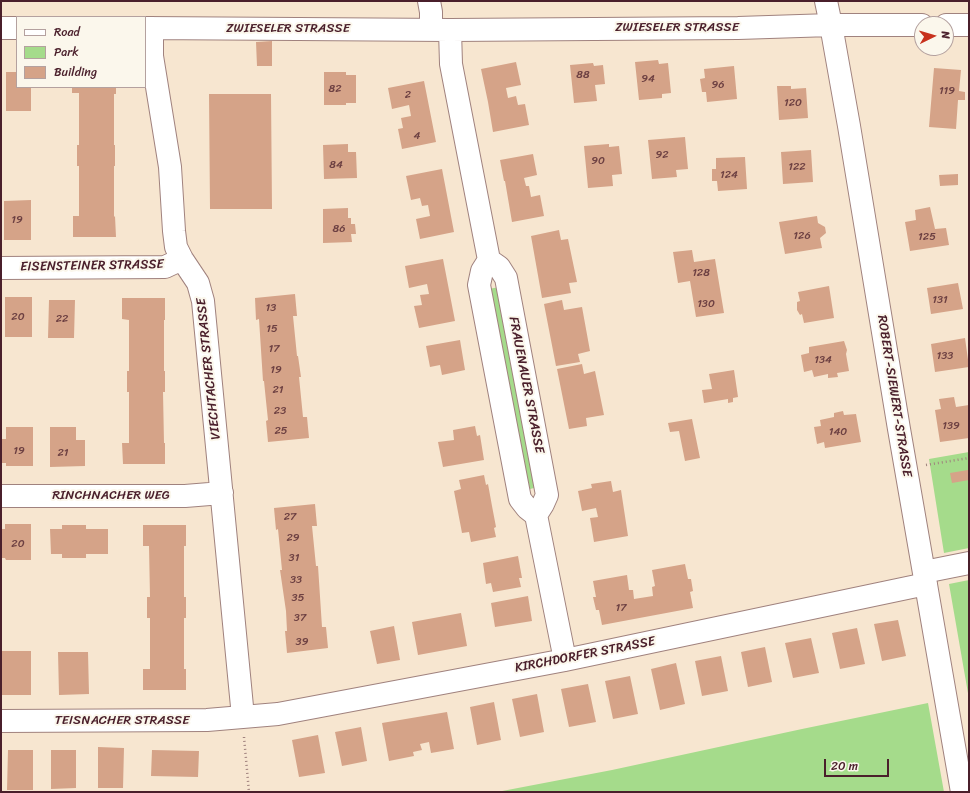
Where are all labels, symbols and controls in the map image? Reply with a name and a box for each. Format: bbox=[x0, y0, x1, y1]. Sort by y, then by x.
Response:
legend bbox=[16, 16, 146, 88]
north arrow bbox=[914, 16, 954, 56]
street label: ZWIESELER STRASSE bbox=[615, 20, 739, 36]
text: Road bbox=[54, 21, 80, 43]
street label: ZWIESELER STRASSE bbox=[226, 21, 350, 37]
text: N bbox=[936, 30, 955, 40]
text: Park bbox=[54, 41, 79, 63]
text: Building bbox=[54, 61, 97, 83]
house number: 88 bbox=[576, 68, 590, 82]
house number: 94 bbox=[641, 72, 655, 86]
house number: 96 bbox=[711, 78, 725, 92]
house number: 82 bbox=[329, 82, 341, 96]
house number: 119 bbox=[939, 84, 955, 98]
house number: 2 bbox=[405, 88, 411, 102]
house number: 120 bbox=[784, 96, 802, 110]
house number: 4 bbox=[414, 129, 420, 143]
house number: 92 bbox=[655, 148, 669, 162]
house number: 90 bbox=[591, 154, 605, 168]
house number: 84 bbox=[329, 158, 343, 172]
house number: 122 bbox=[788, 160, 806, 174]
house number: 124 bbox=[720, 168, 738, 182]
house number: 19 bbox=[11, 213, 23, 227]
house number: 86 bbox=[333, 222, 345, 236]
house number: 126 bbox=[793, 229, 811, 243]
house number: 125 bbox=[918, 230, 936, 244]
street label: EISENSTEINER STRASSE bbox=[20, 257, 164, 275]
house number: 128 bbox=[692, 266, 710, 280]
house number: 131 bbox=[932, 293, 948, 307]
street label: VIECHTACHER STRASSE bbox=[194, 297, 224, 441]
house number: 130 bbox=[697, 297, 715, 311]
house number: 13 bbox=[266, 301, 276, 315]
house number: 20 bbox=[11, 310, 25, 324]
house number: 22 bbox=[56, 312, 68, 326]
street label: ROBERT-SIEWERT-STRASSE bbox=[874, 314, 914, 478]
street label: FRAUENAUER STRASSE bbox=[505, 315, 547, 455]
house number: 15 bbox=[266, 322, 278, 336]
house number: 17 bbox=[269, 342, 279, 356]
house number: 133 bbox=[937, 349, 953, 363]
house number: 134 bbox=[814, 353, 832, 367]
house number: 19 bbox=[270, 363, 282, 377]
house number: 21 bbox=[272, 383, 284, 397]
house number: 23 bbox=[274, 404, 286, 418]
house number: 139 bbox=[942, 419, 960, 433]
house number: 25 bbox=[274, 424, 288, 438]
house number: 140 bbox=[829, 425, 847, 439]
house number: 19 bbox=[13, 444, 25, 458]
house number: 21 bbox=[57, 446, 69, 460]
street label: RINCHNACHER WEG bbox=[52, 488, 170, 504]
house number: 27 bbox=[284, 510, 296, 524]
house number: 29 bbox=[286, 531, 300, 545]
house number: 20 bbox=[11, 537, 25, 551]
house number: 31 bbox=[289, 551, 299, 565]
house number: 33 bbox=[290, 573, 302, 587]
house number: 35 bbox=[292, 591, 304, 605]
house number: 17 bbox=[616, 601, 626, 615]
house number: 37 bbox=[294, 611, 306, 625]
street label: KIRCHDORFER STRASSE bbox=[514, 634, 656, 676]
house number: 39 bbox=[296, 635, 308, 649]
street label: TEISNACHER STRASSE bbox=[55, 713, 189, 729]
scale bar bbox=[826, 751, 891, 777]
text: 20 m bbox=[831, 755, 858, 777]

